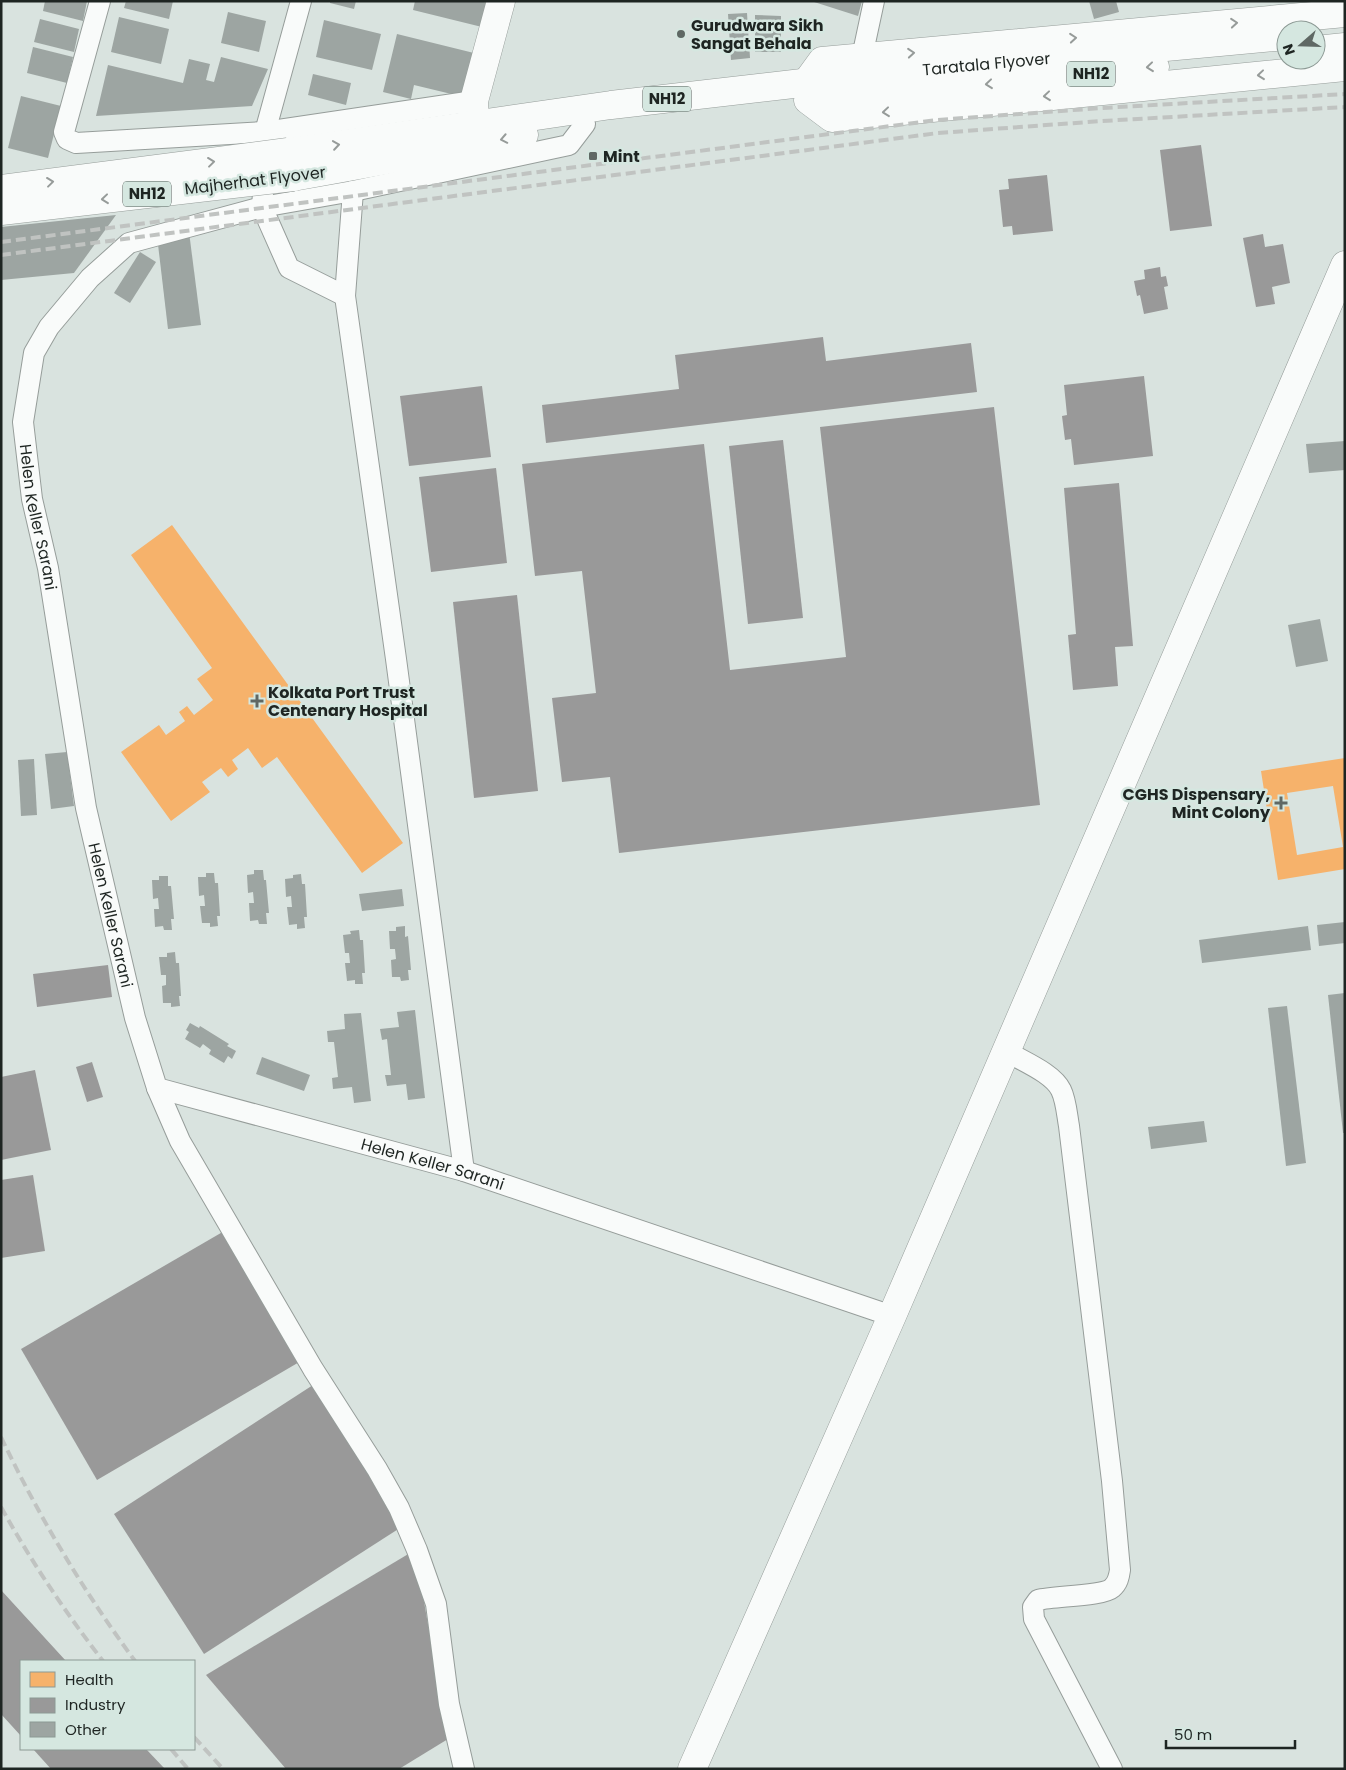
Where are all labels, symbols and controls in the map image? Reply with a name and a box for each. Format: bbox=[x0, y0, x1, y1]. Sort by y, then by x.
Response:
place label: Gurudwara Sikh Sangat Behala bbox=[691, 14, 824, 55]
one-way arrow bbox=[1231, 17, 1239, 28]
north arrow bbox=[1276, 20, 1326, 70]
marker: Gurudwara Sikh Sangat Behala bbox=[675, 28, 687, 40]
one-way arrow bbox=[1069, 32, 1077, 43]
text: N bbox=[1278, 41, 1300, 58]
one-way arrow bbox=[907, 47, 915, 58]
street label: Taratala Flyover bbox=[921, 47, 1051, 81]
one-way arrow bbox=[1146, 61, 1154, 72]
road number: NH12 bbox=[1067, 62, 1115, 86]
one-way arrow bbox=[1257, 69, 1265, 80]
one-way arrow bbox=[985, 78, 993, 89]
road number: NH12 bbox=[643, 86, 691, 112]
one-way arrow bbox=[1043, 90, 1051, 101]
one-way arrow bbox=[881, 106, 889, 117]
one-way arrow bbox=[500, 133, 509, 143]
one-way arrow bbox=[331, 140, 340, 150]
place label: Mint bbox=[603, 145, 640, 168]
marker: Mint bbox=[587, 150, 599, 162]
one-way arrow bbox=[206, 157, 215, 167]
street label: Majherhat Flyover bbox=[183, 160, 327, 201]
one-way arrow bbox=[45, 178, 54, 188]
road number: NH12 bbox=[123, 182, 171, 206]
one-way arrow bbox=[101, 193, 109, 204]
street label: Helen Keller Sarani bbox=[14, 443, 62, 592]
place label: Kolkata Port Trust Centenary Hospital bbox=[268, 681, 428, 722]
marker: Kolkata Port Trust Centenary Hospital bbox=[250, 694, 264, 708]
place label: CGHS Dispensary, Mint Colony bbox=[1123, 783, 1271, 824]
marker: CGHS Dispensary, Mint Colony bbox=[1274, 796, 1288, 810]
street label: Helen Keller Sarani bbox=[82, 841, 139, 990]
street label: Helen Keller Sarani bbox=[358, 1133, 507, 1196]
legend bbox=[20, 1660, 195, 1750]
text: Health bbox=[65, 1669, 114, 1690]
text: Industry bbox=[65, 1694, 126, 1715]
scale bar bbox=[1166, 1718, 1295, 1750]
text: Other bbox=[65, 1719, 107, 1740]
text: 50 m bbox=[1174, 1724, 1212, 1745]

